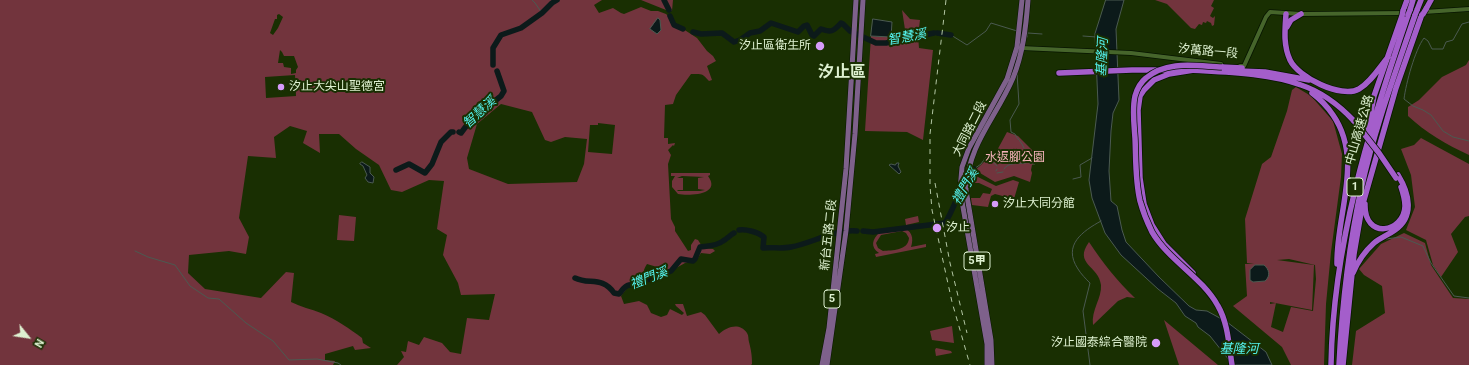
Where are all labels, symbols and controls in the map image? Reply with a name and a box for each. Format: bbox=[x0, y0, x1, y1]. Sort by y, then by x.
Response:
water label: 智慧溪 bbox=[886, 27, 928, 49]
water label: 基隆河 bbox=[1094, 37, 1112, 77]
place label: 汐止區衛生所 bbox=[739, 39, 811, 53]
marker: 汐止區衛生所 bbox=[814, 40, 826, 52]
street label: 汐萬路一段 bbox=[1177, 42, 1239, 62]
district label: 汐止區 bbox=[818, 63, 866, 83]
place label: 汐止大尖山聖德宮 bbox=[289, 80, 385, 94]
marker: 汐止大尖山聖德宮 bbox=[276, 82, 286, 92]
street label: 中山高速公路 bbox=[1343, 93, 1377, 167]
water label: 智慧溪 bbox=[460, 94, 500, 132]
street label: 大同路二段 bbox=[950, 99, 990, 159]
park label: 水返腳公園 bbox=[985, 151, 1045, 165]
water label: 禮門溪 bbox=[949, 166, 983, 208]
road number: 1 bbox=[1347, 178, 1363, 196]
place label: 汐止大同分館 bbox=[1003, 197, 1075, 211]
street label: 新台五路二段 bbox=[818, 198, 840, 272]
marker: 汐止大同分館 bbox=[990, 199, 1000, 209]
place label: 汐止 bbox=[946, 221, 970, 235]
marker: 汐止 bbox=[931, 222, 943, 234]
road number: 5甲 bbox=[964, 252, 990, 270]
water label: 禮門溪 bbox=[628, 265, 670, 293]
road number: 5 bbox=[824, 290, 840, 308]
north arrow bbox=[8, 317, 48, 357]
place label: 汐止國泰綜合醫院 bbox=[1051, 336, 1147, 350]
text: N bbox=[31, 337, 46, 350]
marker: 汐止國泰綜合醫院 bbox=[1150, 337, 1162, 349]
water label: 基隆河 bbox=[1220, 342, 1258, 358]

